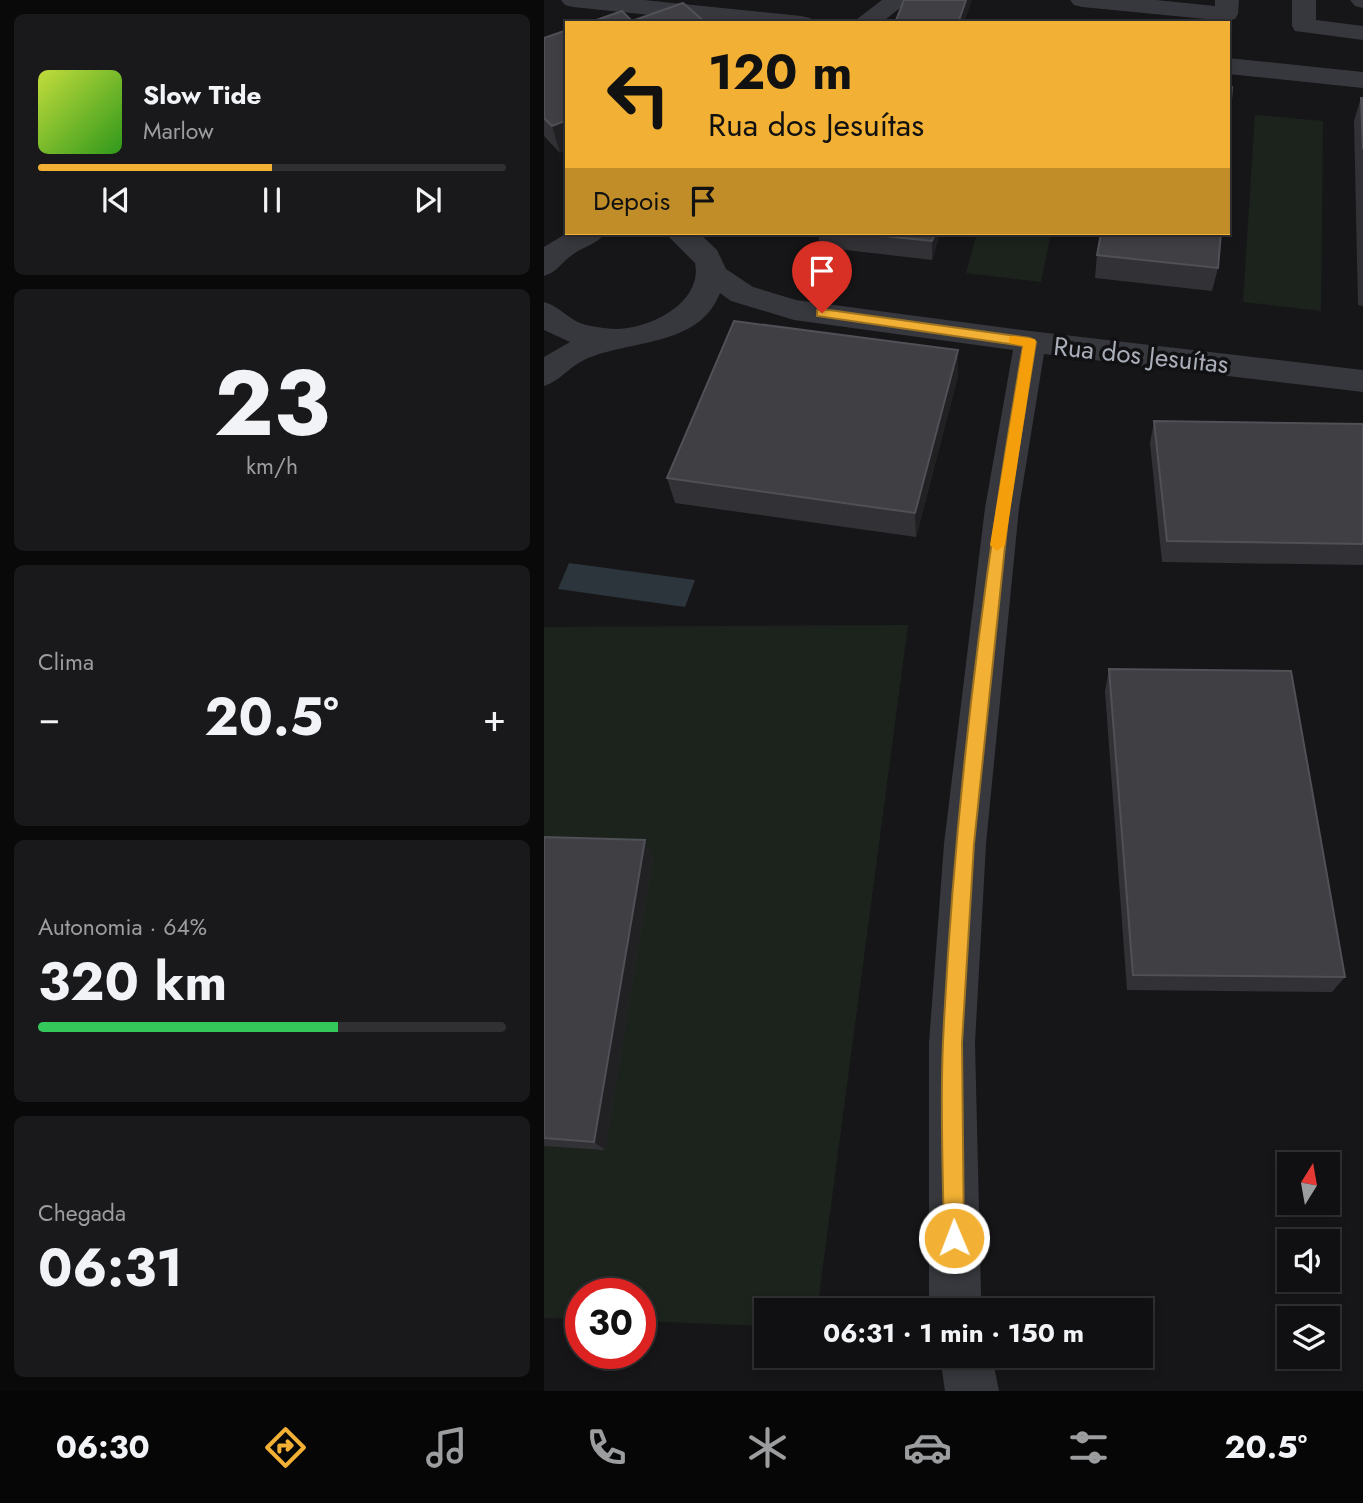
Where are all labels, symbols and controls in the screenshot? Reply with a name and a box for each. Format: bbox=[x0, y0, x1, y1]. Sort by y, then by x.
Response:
text: 120 m bbox=[708, 37, 852, 107]
icon: left bbox=[593, 49, 684, 140]
text: Slow Tide bbox=[143, 76, 262, 114]
text: Rua dos Jesuítas bbox=[708, 102, 924, 148]
text: Marlow bbox=[143, 114, 214, 148]
icon: previous bbox=[97, 181, 135, 219]
icon: pause bbox=[253, 181, 291, 219]
icon: next bbox=[409, 181, 447, 219]
text: Depois bbox=[593, 182, 670, 220]
icon: arrive bbox=[684, 182, 722, 220]
pin bbox=[792, 241, 852, 313]
icon: arrive bbox=[803, 252, 841, 290]
street label: Rua dos Jesuítas bbox=[1052, 327, 1230, 383]
text: 23 bbox=[214, 338, 330, 469]
text: km/h bbox=[246, 449, 298, 483]
text: Clima bbox=[38, 645, 94, 679]
text: 20.5° bbox=[204, 679, 339, 755]
text: − bbox=[38, 690, 60, 745]
text: + bbox=[483, 690, 506, 745]
text: Autonomia · 64% bbox=[38, 910, 207, 944]
text: 320 km bbox=[38, 944, 227, 1020]
north arrow bbox=[1277, 1152, 1340, 1214]
map controls bbox=[1277, 1152, 1340, 1369]
text: Chegada bbox=[38, 1196, 126, 1230]
position arrow bbox=[917, 1201, 991, 1275]
button: sound bbox=[1277, 1229, 1340, 1292]
text: 06:31 bbox=[38, 1230, 183, 1306]
speed limit sign: 30 bbox=[565, 1278, 656, 1369]
button: layers bbox=[1277, 1306, 1340, 1369]
text: 06:31 · 1 min · 150 m bbox=[823, 1314, 1084, 1352]
icon: directions bbox=[261, 1423, 310, 1472]
icon: music bbox=[422, 1423, 471, 1472]
icon: phone bbox=[582, 1423, 631, 1472]
icon: climate bbox=[743, 1423, 792, 1472]
icon: car bbox=[903, 1423, 952, 1472]
icon: filters bbox=[1064, 1423, 1113, 1472]
text: 06:30 bbox=[56, 1424, 150, 1470]
text: 20.5° bbox=[1225, 1424, 1307, 1470]

